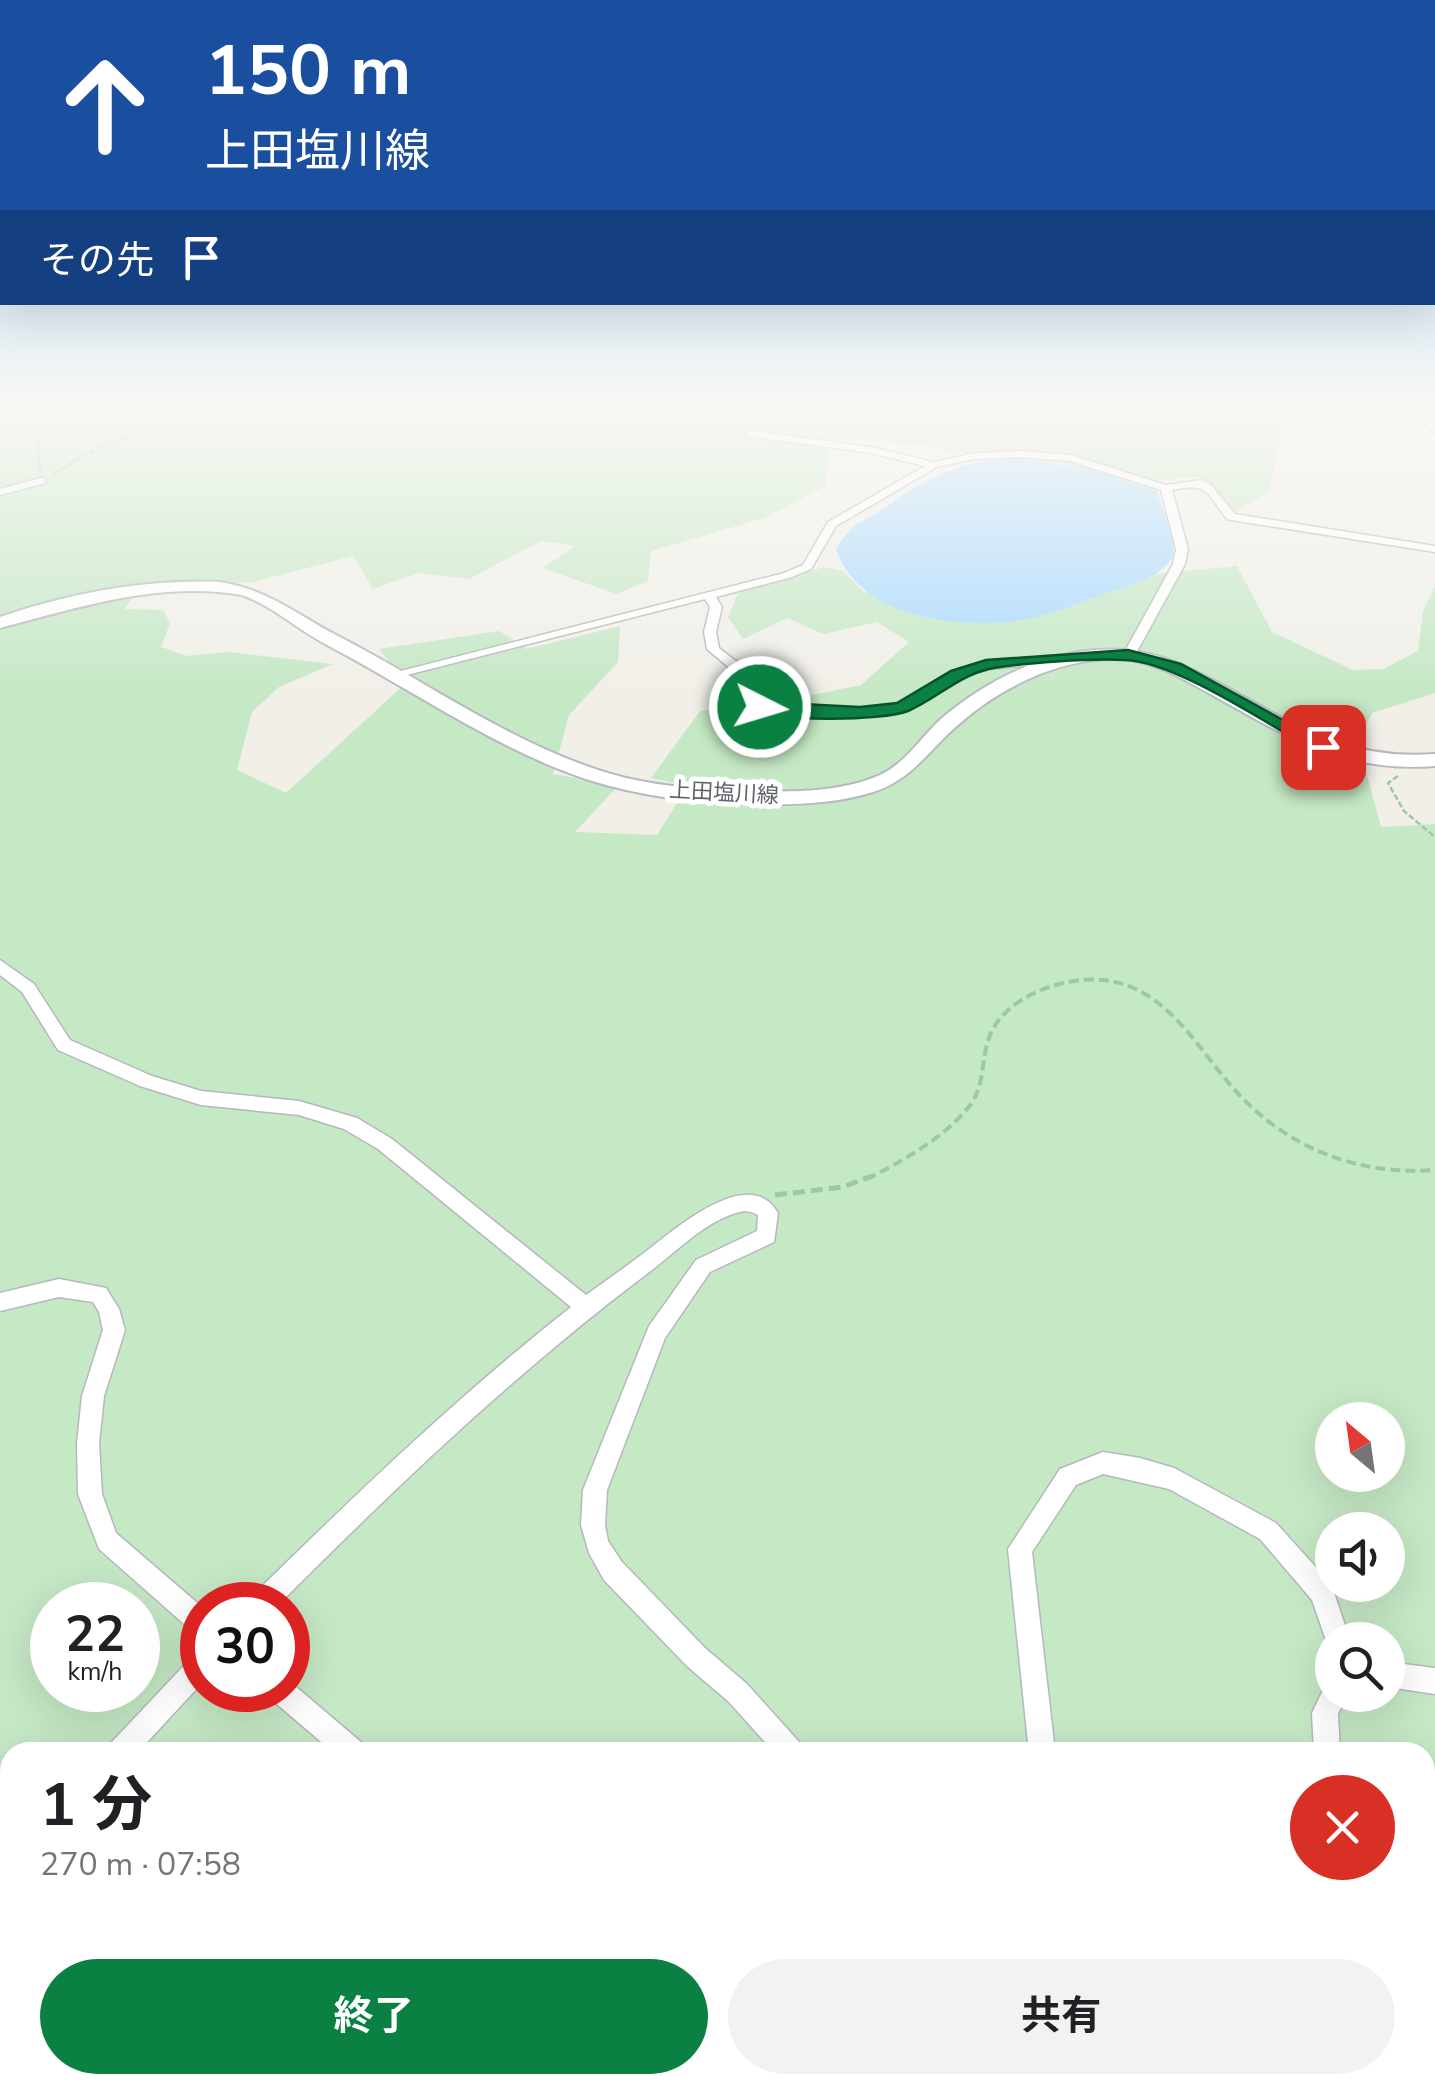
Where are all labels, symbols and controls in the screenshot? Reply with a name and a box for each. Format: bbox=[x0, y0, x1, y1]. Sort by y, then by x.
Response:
text: 150 m bbox=[205, 23, 411, 119]
icon: ahead bbox=[40, 40, 170, 170]
text: 上田塩川線 bbox=[205, 121, 430, 182]
icon: arrive bbox=[174, 230, 229, 285]
text: その先 bbox=[40, 235, 154, 286]
position arrow bbox=[708, 655, 812, 759]
pin bbox=[1281, 705, 1366, 790]
icon: arrive bbox=[1296, 720, 1351, 775]
street label: 上田塩川線 bbox=[668, 775, 780, 811]
north arrow bbox=[1315, 1402, 1405, 1492]
map controls bbox=[1315, 1402, 1405, 1712]
button: sound bbox=[1315, 1512, 1405, 1602]
speed limit sign: 30 bbox=[180, 1582, 310, 1712]
text: 22 bbox=[65, 1600, 125, 1669]
button: search bbox=[1315, 1622, 1405, 1712]
text: km/h bbox=[67, 1655, 123, 1689]
text: 1 分 bbox=[40, 1764, 152, 1846]
button: close bbox=[1290, 1775, 1395, 1880]
text: 270 m · 07:58 bbox=[40, 1843, 241, 1886]
button: 終了 bbox=[40, 1959, 708, 2074]
button: 共有 bbox=[728, 1959, 1395, 2074]

